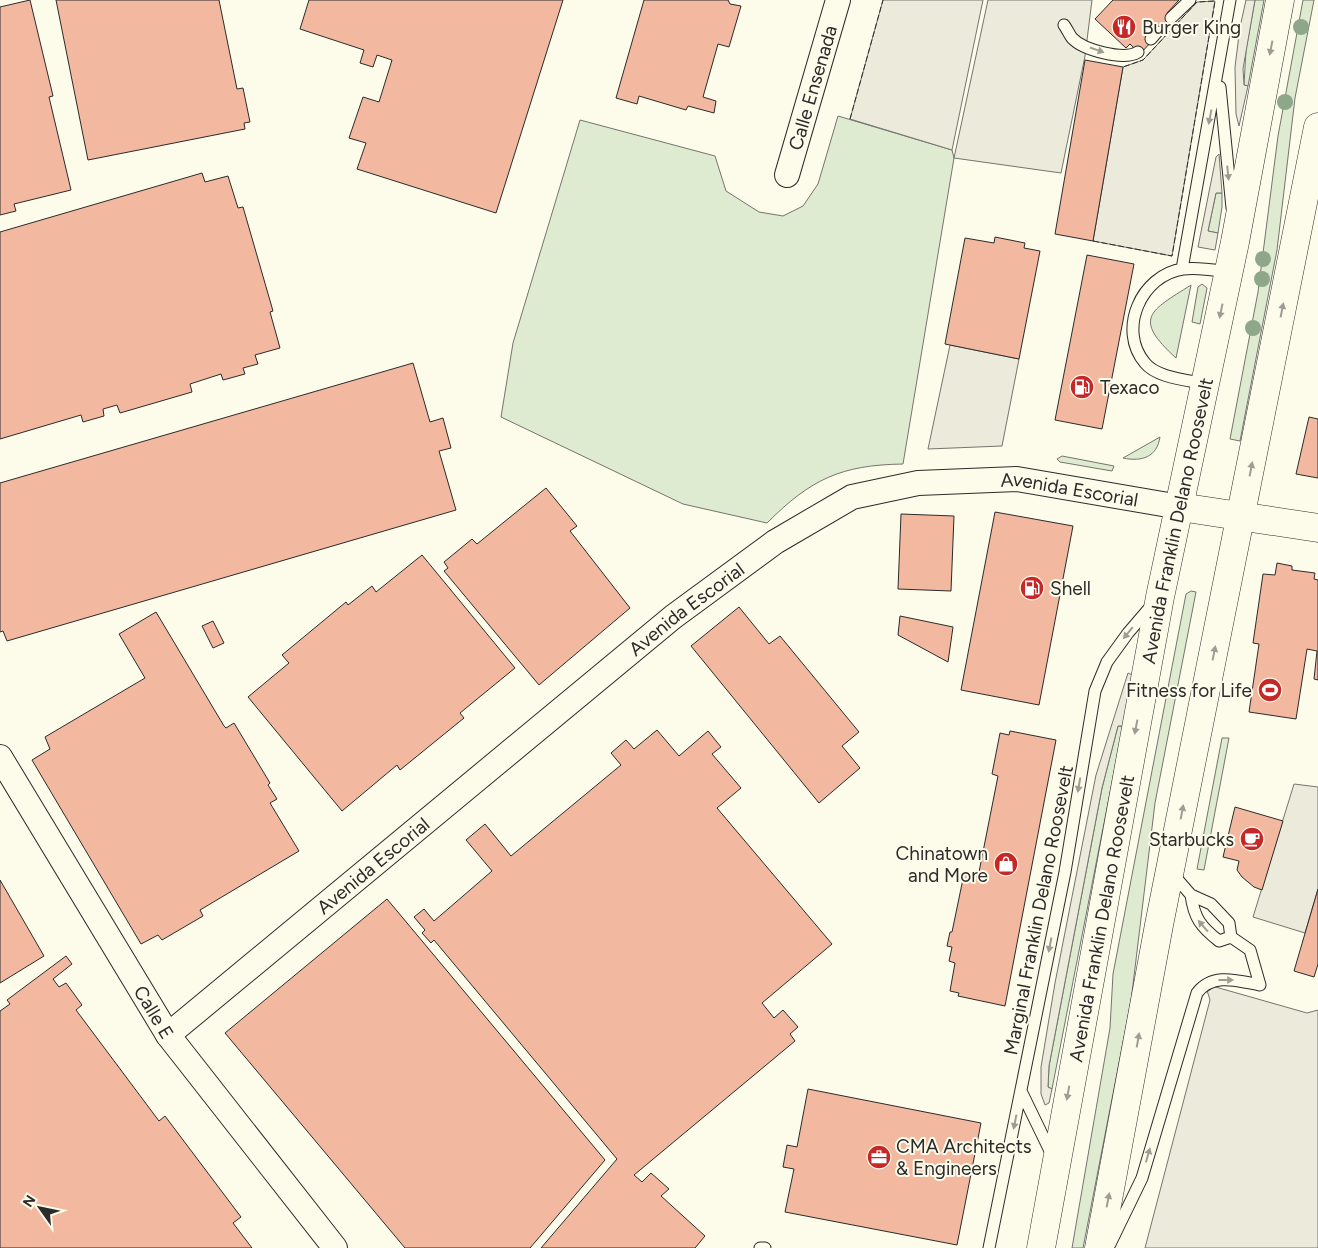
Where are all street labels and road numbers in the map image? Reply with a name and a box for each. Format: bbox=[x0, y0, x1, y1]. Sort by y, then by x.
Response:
street label: Calle Ensenada bbox=[784, 23, 842, 153]
street label: Avenida Franklin Delano Roosevelt bbox=[1137, 376, 1218, 666]
street label: Avenida Escorial bbox=[1000, 467, 1140, 512]
street label: Avenida Escorial bbox=[624, 558, 749, 661]
street label: Marginal Franklin Delano Roosevelt bbox=[999, 763, 1078, 1057]
street label: Avenida Franklin Delano Roosevelt bbox=[1064, 773, 1139, 1064]
street label: Avenida Escorial bbox=[312, 812, 434, 919]
street label: Calle E bbox=[129, 981, 179, 1043]

